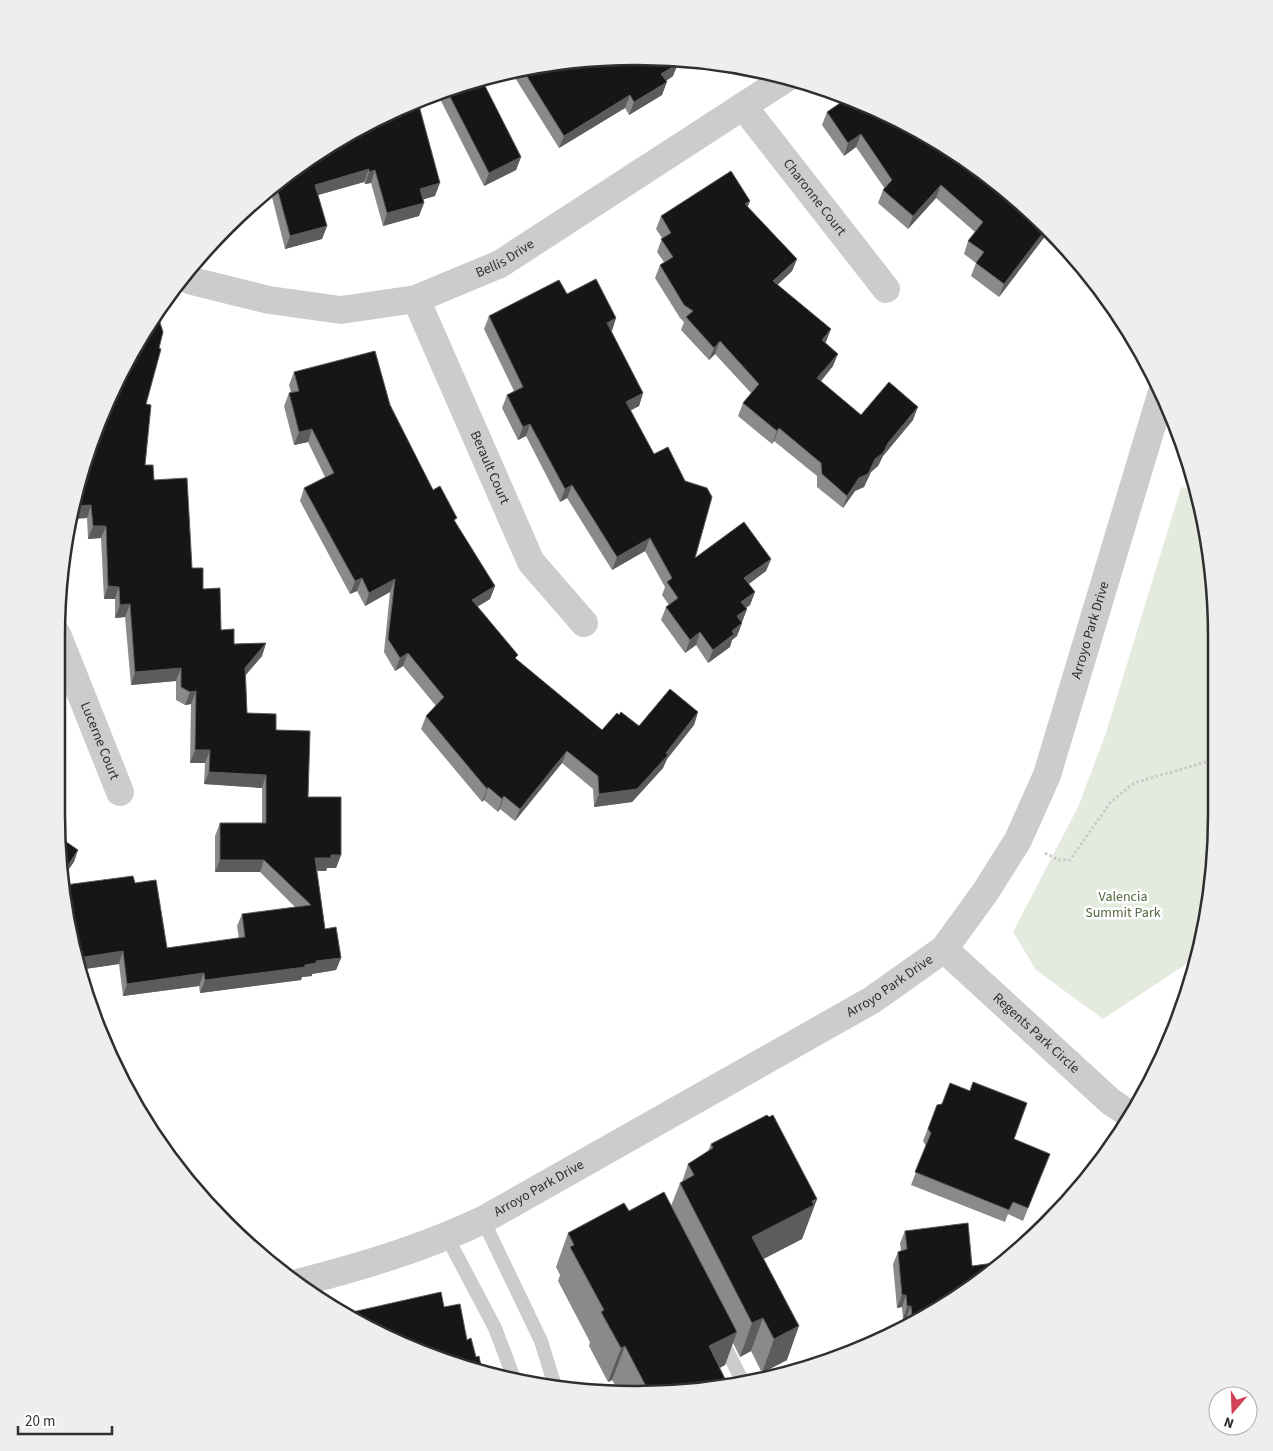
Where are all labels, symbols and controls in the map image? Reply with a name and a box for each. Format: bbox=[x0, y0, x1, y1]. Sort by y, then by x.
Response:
street label: Charonne Court bbox=[778, 155, 851, 240]
street label: Bellis Drive bbox=[473, 234, 538, 283]
street label: Berault Court bbox=[465, 428, 515, 508]
street label: Arroyo Park Drive bbox=[1066, 579, 1115, 681]
street label: Lucerne Court bbox=[75, 699, 124, 783]
park label: Valencia Summit Park bbox=[1085, 887, 1161, 923]
street label: Arroyo Park Drive bbox=[843, 950, 937, 1023]
street label: Regents Park Circle bbox=[988, 988, 1084, 1079]
street label: Arroyo Park Drive bbox=[490, 1155, 588, 1222]
north arrow bbox=[1208, 1386, 1258, 1436]
scale bar bbox=[18, 1404, 111, 1436]
text: 20 m bbox=[25, 1411, 55, 1432]
text: N bbox=[1221, 1411, 1237, 1433]

